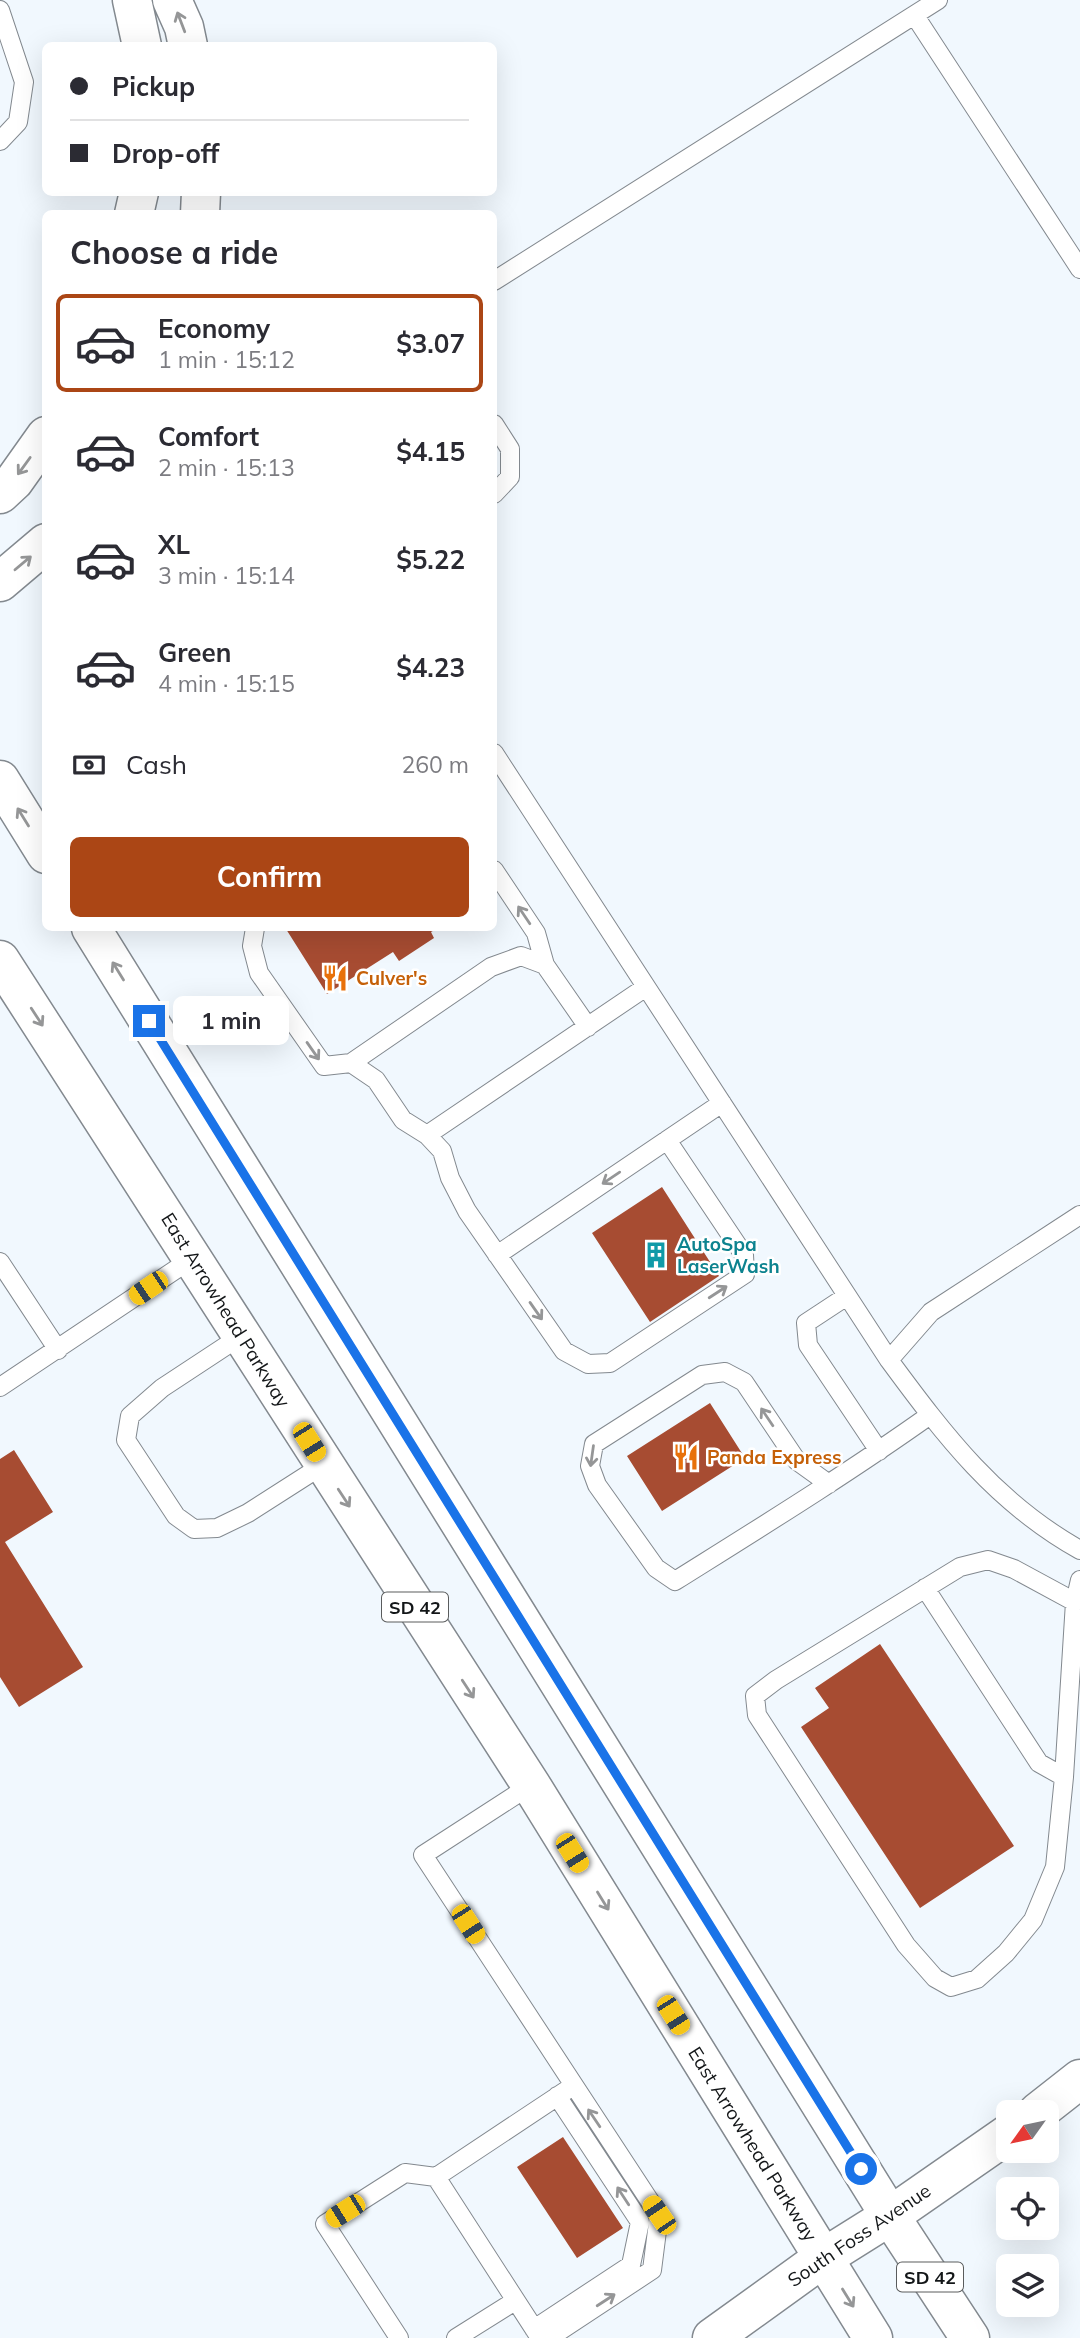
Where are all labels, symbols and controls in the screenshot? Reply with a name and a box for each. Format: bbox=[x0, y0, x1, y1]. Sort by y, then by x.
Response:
one-way arrow bbox=[173, 12, 186, 34]
text: Pickup bbox=[112, 70, 195, 103]
text: Drop-off bbox=[112, 137, 219, 170]
text: Choose a ride bbox=[70, 232, 278, 272]
icon: car bbox=[74, 312, 137, 375]
text: Economy bbox=[158, 312, 270, 345]
text: $3.07 bbox=[396, 327, 465, 360]
text: 1 min · 15:12 bbox=[158, 345, 295, 374]
icon: car bbox=[74, 420, 137, 483]
text: Comfort bbox=[158, 420, 259, 453]
text: $4.15 bbox=[396, 435, 465, 468]
text: 2 min · 15:13 bbox=[158, 453, 295, 482]
one-way arrow bbox=[17, 457, 32, 475]
icon: car bbox=[74, 528, 137, 591]
text: XL bbox=[158, 528, 190, 561]
text: $5.22 bbox=[396, 543, 465, 576]
one-way arrow bbox=[14, 555, 32, 571]
text: 3 min · 15:14 bbox=[158, 561, 295, 590]
icon: car bbox=[74, 636, 137, 699]
text: Green bbox=[158, 636, 231, 669]
text: $4.23 bbox=[396, 651, 465, 684]
text: 4 min · 15:15 bbox=[158, 669, 295, 698]
icon: cash bbox=[70, 746, 108, 784]
text: Cash bbox=[126, 748, 187, 781]
text: 260 m bbox=[401, 750, 469, 779]
one-way arrow bbox=[15, 808, 30, 827]
button: Confirm bbox=[70, 837, 469, 917]
one-way arrow bbox=[517, 906, 531, 925]
one-way arrow bbox=[111, 961, 125, 981]
restaurant icon: Culver's bbox=[320, 963, 350, 993]
place label: Culver's bbox=[356, 966, 427, 990]
callout: 1 min bbox=[174, 996, 289, 1046]
route end bbox=[133, 1005, 165, 1037]
text: 1 min bbox=[201, 1006, 261, 1035]
one-way arrow bbox=[30, 1007, 44, 1026]
one-way arrow bbox=[306, 1041, 320, 1060]
one-way arrow bbox=[602, 1171, 621, 1186]
street label: East Arrowhead Parkway bbox=[156, 1208, 296, 1412]
place label: AutoSpa LaserWash bbox=[677, 1232, 780, 1278]
building icon: AutoSpa LaserWash bbox=[641, 1240, 671, 1270]
car bbox=[125, 1268, 172, 1308]
one-way arrow bbox=[708, 1285, 727, 1299]
one-way arrow bbox=[529, 1301, 543, 1320]
one-way arrow bbox=[760, 1407, 774, 1427]
car bbox=[289, 1419, 330, 1465]
restaurant icon: Panda Express bbox=[671, 1442, 701, 1472]
one-way arrow bbox=[585, 1444, 598, 1467]
place label: Panda Express bbox=[707, 1445, 842, 1469]
one-way arrow bbox=[338, 1487, 352, 1507]
road number: SD 42 bbox=[382, 1592, 448, 1622]
one-way arrow bbox=[460, 1679, 475, 1698]
car bbox=[552, 1830, 593, 1876]
one-way arrow bbox=[596, 1891, 610, 1911]
car bbox=[448, 1901, 489, 1947]
car bbox=[653, 1992, 694, 2038]
street label: East Arrowhead Parkway bbox=[683, 2042, 823, 2246]
north arrow bbox=[996, 2100, 1059, 2163]
map controls bbox=[996, 2100, 1059, 2317]
one-way arrow bbox=[586, 2108, 600, 2128]
route start bbox=[845, 2153, 877, 2185]
button: locate bbox=[996, 2177, 1059, 2240]
street label: South Foss Avenue bbox=[783, 2178, 935, 2292]
one-way arrow bbox=[616, 2187, 630, 2207]
car bbox=[322, 2191, 369, 2231]
car bbox=[639, 2192, 680, 2238]
button: layers bbox=[996, 2254, 1059, 2317]
road number: SD 42 bbox=[897, 2262, 963, 2292]
one-way arrow bbox=[841, 2287, 855, 2307]
one-way arrow bbox=[596, 2293, 615, 2308]

